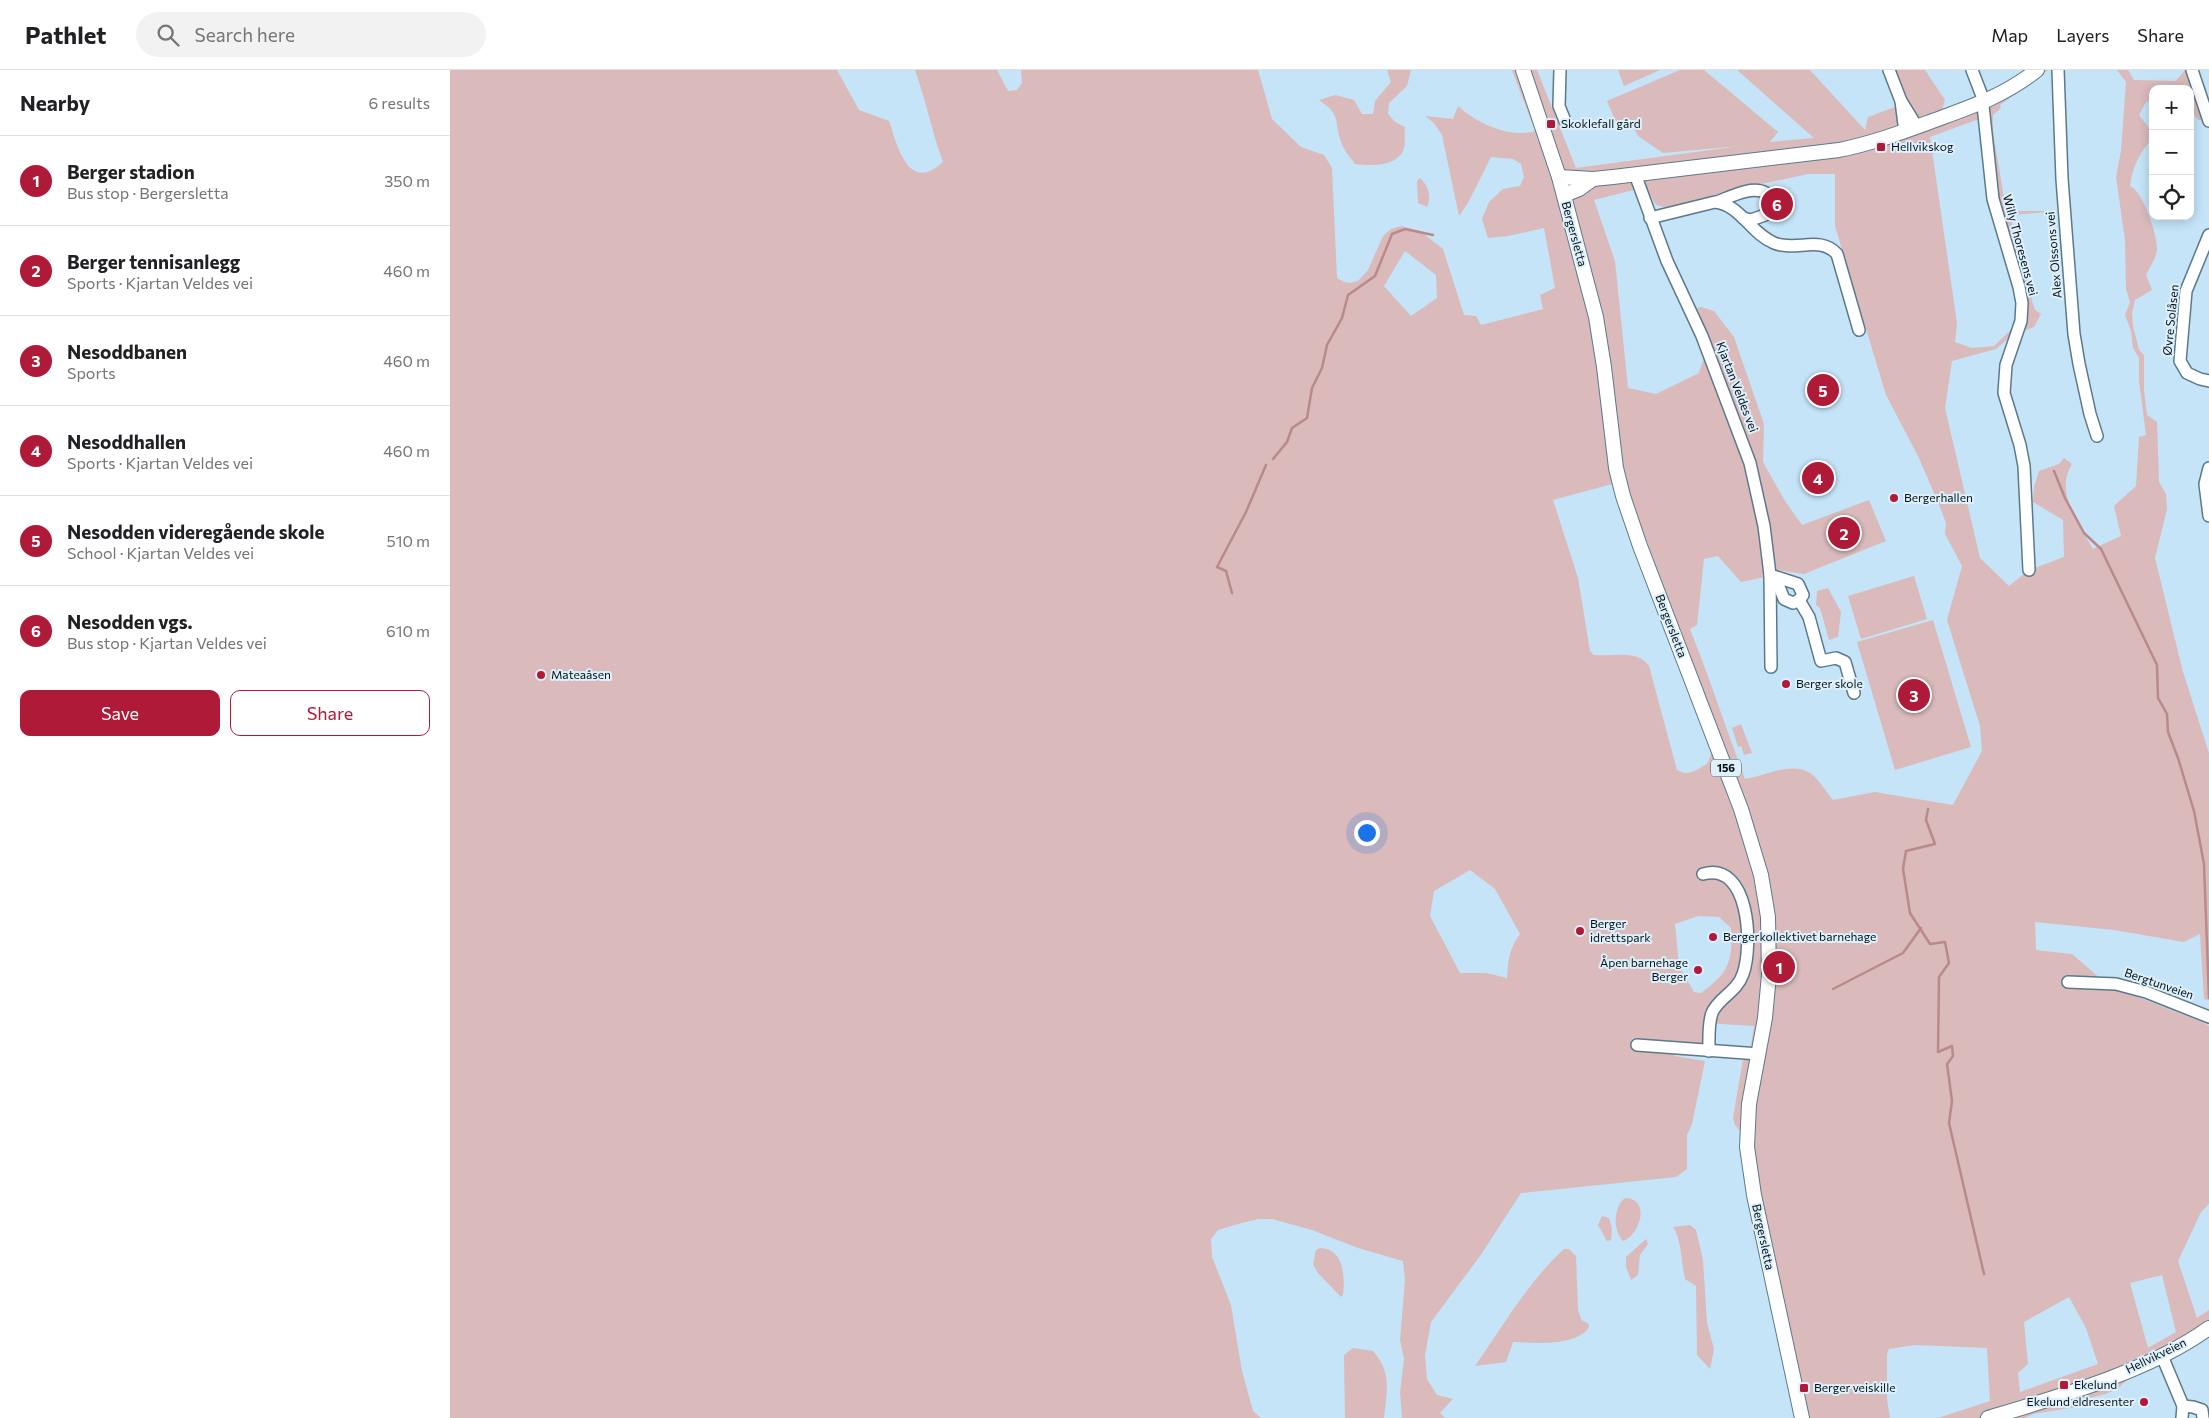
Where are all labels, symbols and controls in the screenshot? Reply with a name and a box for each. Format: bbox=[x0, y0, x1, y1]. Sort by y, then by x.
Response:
search box bbox=[136, 12, 486, 57]
text: Pathlet bbox=[25, 20, 106, 49]
icon: search bbox=[154, 21, 182, 49]
text: Search here bbox=[194, 23, 295, 46]
text: Map bbox=[1991, 24, 2028, 46]
text: Layers bbox=[2056, 24, 2109, 46]
text: Share bbox=[2137, 24, 2184, 46]
map controls bbox=[2149, 85, 2194, 220]
button: + bbox=[2149, 85, 2194, 130]
text: Nearby bbox=[20, 90, 90, 115]
text: 6 results bbox=[369, 93, 430, 112]
place label: Skoklefall gård bbox=[1561, 116, 1641, 130]
marker: Skoklefall gård bbox=[1545, 118, 1557, 130]
button: − bbox=[2149, 130, 2194, 175]
place label: Hellvikskog bbox=[1891, 139, 1954, 153]
marker: Hellvikskog bbox=[1875, 141, 1887, 153]
text: Berger stadion bbox=[67, 160, 195, 183]
text: 1 bbox=[32, 171, 40, 190]
text: 350 m bbox=[384, 171, 430, 190]
button: locate bbox=[2149, 175, 2194, 220]
text: Bus stop · Bergersletta bbox=[67, 183, 229, 202]
pin: 6 bbox=[1761, 185, 1793, 223]
street label: Willy Thoresens vei bbox=[2001, 193, 2041, 297]
street label: Bergersletta bbox=[1560, 200, 1590, 268]
street label: Alex Olssons vei bbox=[2042, 211, 2064, 299]
text: Berger tennisanlegg bbox=[67, 250, 240, 273]
text: 2 bbox=[31, 261, 41, 280]
text: 460 m bbox=[383, 261, 430, 280]
text: Sports · Kjartan Veldes vei bbox=[67, 273, 253, 292]
street label: Øvre Solåsen bbox=[2159, 284, 2181, 356]
street label: Kjartan Veldes vei bbox=[1714, 339, 1762, 434]
text: Nesoddbanen bbox=[67, 340, 187, 363]
text: 3 bbox=[31, 351, 41, 370]
text: 460 m bbox=[383, 351, 430, 370]
text: Sports bbox=[67, 363, 116, 382]
pin: 5 bbox=[1807, 371, 1839, 409]
text: Nesoddhallen bbox=[67, 430, 186, 453]
text: 4 bbox=[31, 441, 41, 460]
text: 460 m bbox=[383, 441, 430, 460]
text: Sports · Kjartan Veldes vei bbox=[67, 453, 253, 472]
pin: 4 bbox=[1802, 459, 1834, 497]
place label: Bergerhallen bbox=[1904, 490, 1973, 504]
marker: Bergerhallen bbox=[1888, 492, 1900, 504]
pin: 2 bbox=[1828, 514, 1860, 552]
text: Nesodden videregående skole bbox=[67, 520, 324, 543]
text: 5 bbox=[31, 531, 41, 550]
text: 510 m bbox=[387, 531, 430, 550]
text: School · Kjartan Veldes vei bbox=[67, 543, 254, 562]
street label: Bergersletta bbox=[1653, 592, 1690, 659]
text: Nesodden vgs. bbox=[67, 610, 193, 633]
text: 6 bbox=[31, 621, 41, 640]
text: 610 m bbox=[386, 621, 430, 640]
text: Bus stop · Kjartan Veldes vei bbox=[67, 633, 267, 652]
place label: Mateaåsen bbox=[551, 667, 611, 681]
marker: Mateaåsen bbox=[535, 669, 547, 681]
place label: Berger skole bbox=[1796, 676, 1863, 690]
pin: 3 bbox=[1898, 676, 1930, 714]
marker: Berger skole bbox=[1780, 678, 1792, 690]
button: Save bbox=[20, 690, 220, 736]
button: Share bbox=[230, 690, 430, 736]
road number: 156 bbox=[1711, 760, 1741, 776]
your location bbox=[1354, 820, 1380, 846]
place label: Berger idrettspark bbox=[1590, 916, 1651, 944]
marker: Berger idrettspark bbox=[1574, 925, 1586, 937]
place label: Bergerkollektivet barnehage bbox=[1723, 929, 1876, 943]
marker: Bergerkollektivet barnehage bbox=[1707, 931, 1719, 943]
pin: 1 bbox=[1763, 948, 1795, 986]
place label: Åpen barnehage Berger bbox=[1600, 955, 1688, 983]
marker: Åpen barnehage Berger bbox=[1692, 964, 1704, 976]
street label: Bergtunveien bbox=[2123, 965, 2196, 1001]
street label: Bergersletta bbox=[1750, 1203, 1778, 1271]
street label: Hellvikveien bbox=[2123, 1334, 2188, 1376]
place label: Ekelund bbox=[2074, 1377, 2117, 1391]
marker: Ekelund bbox=[2058, 1379, 2070, 1391]
place label: Berger veiskille bbox=[1814, 1380, 1896, 1394]
marker: Berger veiskille bbox=[1798, 1382, 1810, 1394]
place label: Ekelund eldresenter bbox=[2027, 1394, 2134, 1408]
marker: Ekelund eldresenter bbox=[2138, 1396, 2150, 1408]

